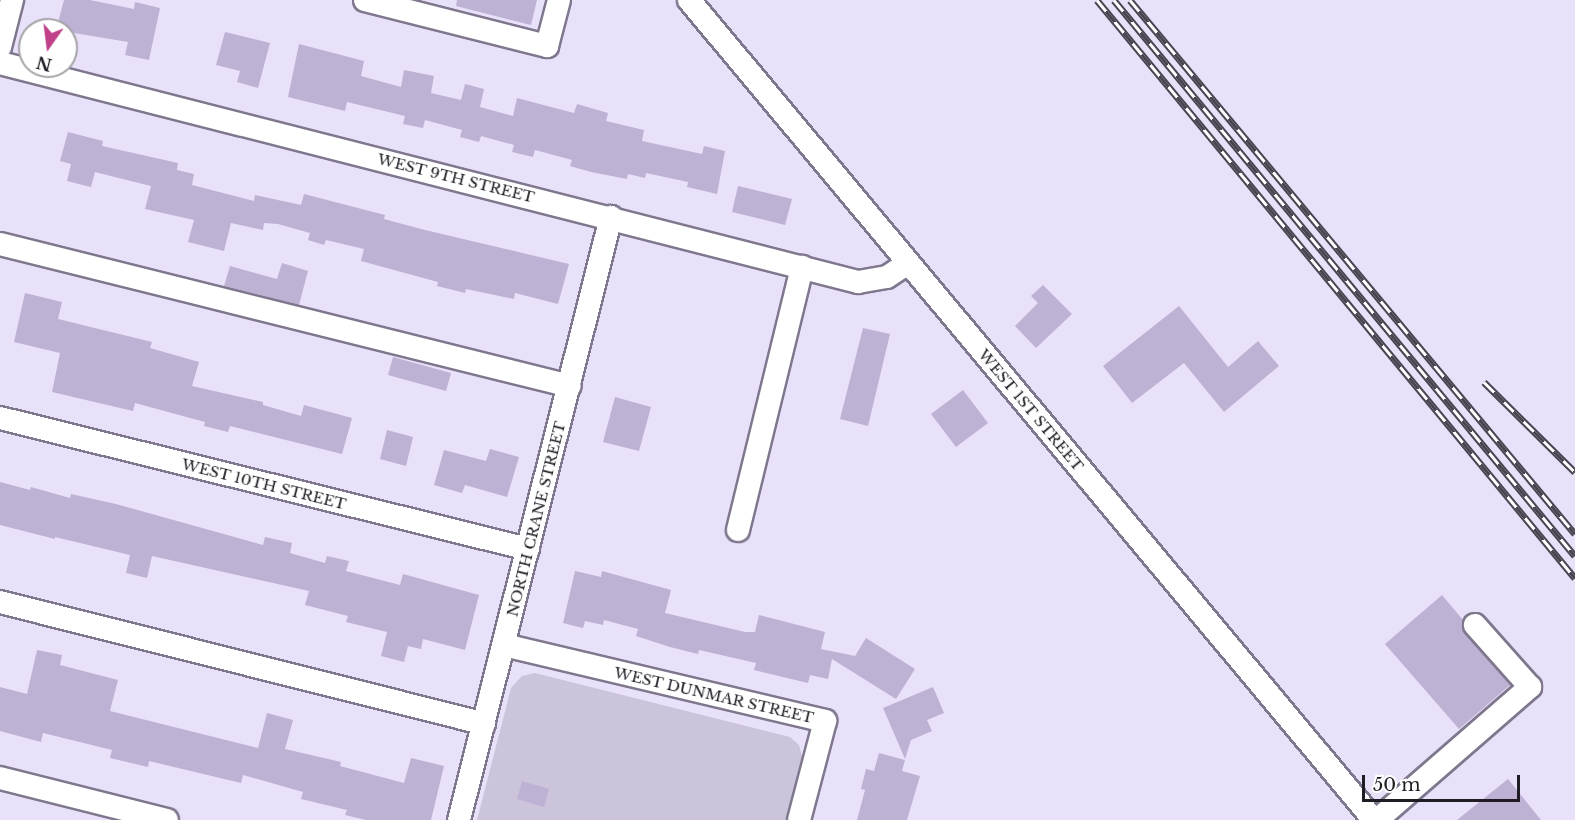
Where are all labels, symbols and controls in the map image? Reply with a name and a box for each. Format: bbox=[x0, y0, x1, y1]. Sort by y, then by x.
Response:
north arrow bbox=[18, 18, 78, 78]
text: N bbox=[34, 52, 54, 75]
street label: WEST 9TH STREET bbox=[375, 150, 537, 206]
street label: WEST 1ST STREET bbox=[975, 345, 1087, 475]
street label: NORTH CRANE STREET bbox=[503, 420, 569, 618]
street label: WEST 10TH STREET bbox=[180, 455, 348, 513]
street label: WEST DUNMAR STREET bbox=[612, 663, 816, 727]
scale bar bbox=[1365, 763, 1522, 801]
text: 50 m bbox=[1373, 774, 1421, 796]

